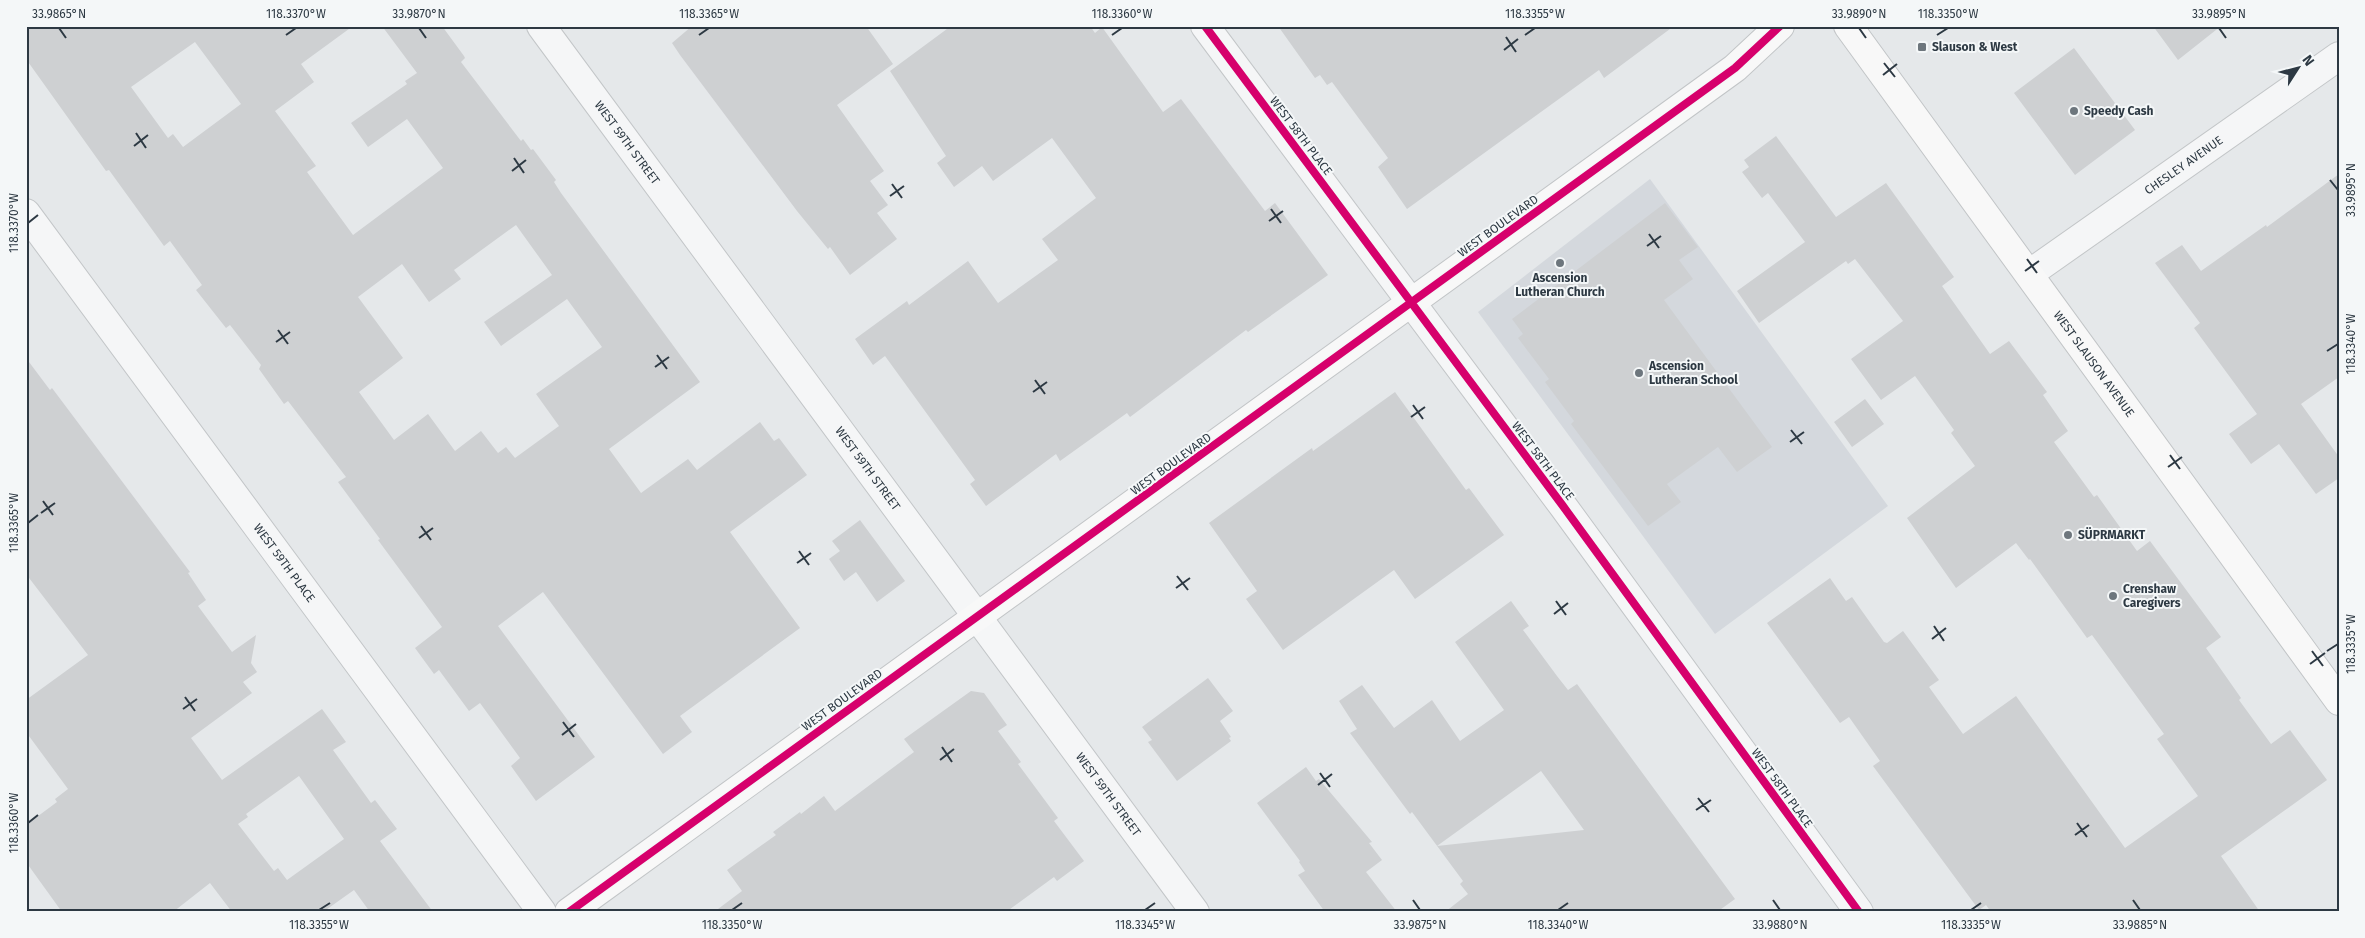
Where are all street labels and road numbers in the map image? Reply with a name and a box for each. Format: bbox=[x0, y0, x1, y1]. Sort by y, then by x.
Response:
street label: WEST 58TH PLACE bbox=[1267, 94, 1335, 178]
street label: WEST 59TH STREET bbox=[592, 98, 663, 188]
street label: CHESLEY AVENUE bbox=[2142, 133, 2225, 198]
street label: WEST BOULEVARD bbox=[1455, 192, 1541, 260]
street label: WEST SLAUSON AVENUE bbox=[2051, 308, 2137, 420]
street label: WEST 58TH PLACE bbox=[1509, 419, 1577, 503]
street label: WEST 59TH STREET bbox=[832, 424, 903, 514]
street label: WEST BOULEVARD bbox=[1128, 430, 1214, 498]
street label: WEST 59TH PLACE bbox=[251, 521, 318, 605]
street label: WEST BOULEVARD bbox=[799, 666, 885, 734]
street label: WEST 58TH PLACE bbox=[1749, 746, 1815, 830]
street label: WEST 59TH STREET bbox=[1073, 750, 1144, 839]

